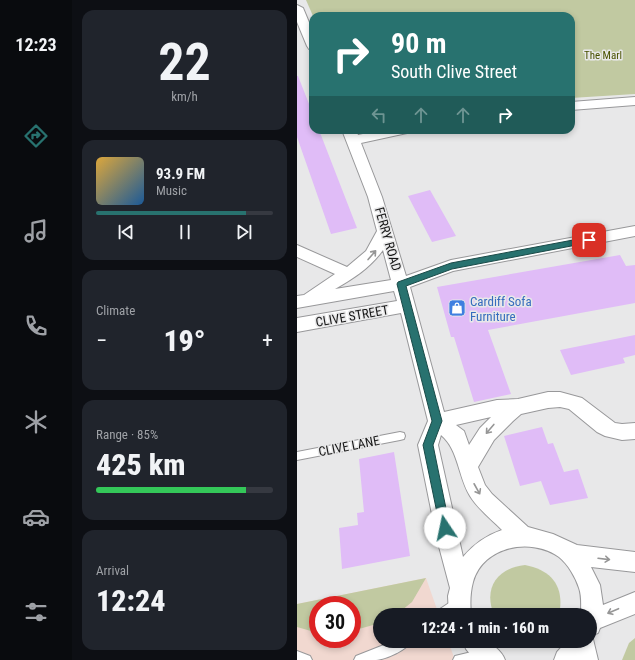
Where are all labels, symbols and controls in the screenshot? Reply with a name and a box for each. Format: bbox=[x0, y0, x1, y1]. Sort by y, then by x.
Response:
text: 90 m bbox=[391, 27, 447, 60]
icon: right bbox=[325, 28, 377, 80]
text: 22 bbox=[158, 32, 211, 93]
text: 12:23 bbox=[15, 34, 57, 55]
park label: The Marl bbox=[584, 49, 622, 62]
text: South Clive Street bbox=[391, 61, 517, 82]
text: km/h bbox=[171, 89, 198, 104]
icon: left bbox=[368, 104, 390, 126]
icon: ahead bbox=[410, 104, 432, 126]
icon: ahead bbox=[452, 104, 474, 126]
icon: right bbox=[494, 104, 516, 126]
icon: directions bbox=[22, 122, 50, 150]
text: 93.9 FM bbox=[156, 165, 205, 183]
text: Music bbox=[156, 183, 187, 198]
street label: FERRY ROAD bbox=[372, 205, 404, 273]
icon: music bbox=[22, 217, 50, 245]
icon: previous bbox=[115, 221, 137, 243]
icon: pause bbox=[174, 221, 196, 243]
icon: next bbox=[233, 221, 255, 243]
pin bbox=[572, 223, 606, 257]
icon: arrive bbox=[578, 229, 600, 251]
one-way arrow bbox=[368, 250, 377, 260]
place label: Cardiff Sofa Furniture bbox=[470, 294, 532, 324]
shop icon: Cardiff Sofa Furniture bbox=[447, 298, 467, 318]
street label: CLIVE STREET bbox=[314, 302, 390, 330]
text: Climate bbox=[96, 303, 135, 318]
icon: phone bbox=[22, 312, 50, 340]
text: 19° bbox=[163, 323, 206, 358]
text: − bbox=[96, 328, 107, 353]
text: + bbox=[262, 328, 273, 353]
icon: climate bbox=[22, 408, 50, 436]
one-way arrow bbox=[485, 424, 494, 435]
text: Range · 85% bbox=[96, 427, 158, 442]
street label: CLIVE LANE bbox=[317, 433, 381, 459]
text: 425 km bbox=[96, 447, 185, 482]
one-way arrow bbox=[474, 482, 481, 494]
icon: car bbox=[22, 503, 50, 531]
position arrow bbox=[424, 507, 466, 549]
one-way arrow bbox=[597, 555, 610, 562]
text: Arrival bbox=[96, 563, 129, 578]
text: 12:24 bbox=[96, 583, 165, 618]
speed limit sign: 30 bbox=[309, 596, 361, 648]
icon: filters bbox=[22, 598, 50, 626]
one-way arrow bbox=[608, 608, 620, 616]
text: 12:24 · 1 min · 160 m bbox=[421, 619, 549, 637]

